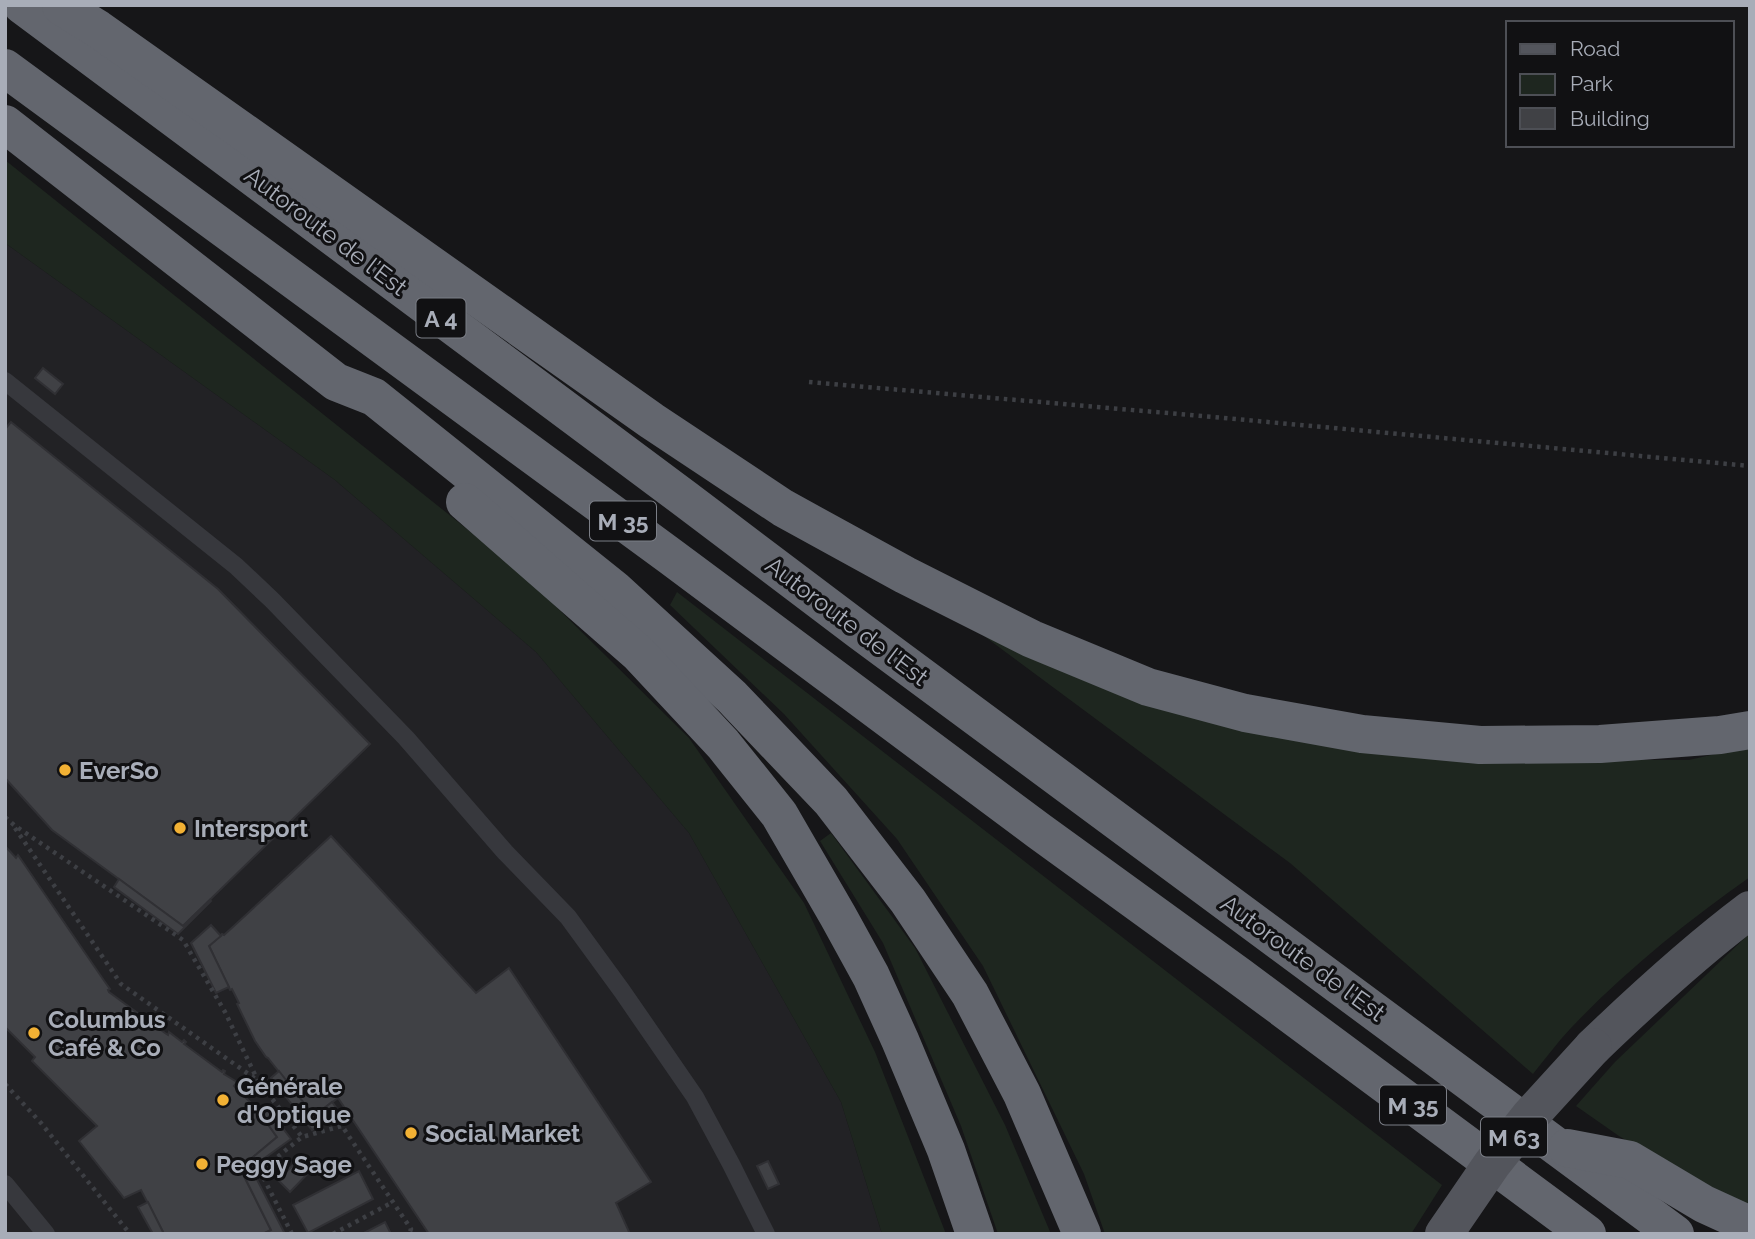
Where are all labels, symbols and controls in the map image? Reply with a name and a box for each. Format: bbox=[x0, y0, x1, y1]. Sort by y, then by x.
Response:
legend bbox=[1506, 21, 1734, 147]
text: Road bbox=[1570, 36, 1620, 61]
text: Park bbox=[1570, 71, 1613, 96]
text: Building bbox=[1570, 106, 1650, 131]
street label: Autoroute de l’Est bbox=[239, 160, 413, 302]
road number: A 4 bbox=[416, 298, 466, 338]
road number: M 35 bbox=[590, 502, 656, 540]
street label: Autoroute de l’Est bbox=[760, 550, 934, 692]
place label: EverSo bbox=[79, 756, 159, 785]
marker: EverSo bbox=[57, 762, 73, 778]
place label: Intersport bbox=[194, 814, 308, 843]
marker: Intersport bbox=[172, 820, 188, 836]
street label: Autoroute de l’Est bbox=[1215, 889, 1391, 1027]
place label: Columbus Café & Co bbox=[48, 1005, 166, 1062]
marker: Columbus Café & Co bbox=[26, 1025, 42, 1041]
place label: Générale d'Optique bbox=[237, 1072, 351, 1129]
road number: M 35 bbox=[1380, 1086, 1446, 1124]
marker: Générale d'Optique bbox=[215, 1092, 231, 1108]
road number: M 63 bbox=[1481, 1118, 1547, 1156]
place label: Social Market bbox=[425, 1119, 580, 1148]
marker: Social Market bbox=[403, 1125, 419, 1141]
place label: Peggy Sage bbox=[216, 1150, 352, 1179]
marker: Peggy Sage bbox=[194, 1156, 210, 1172]

